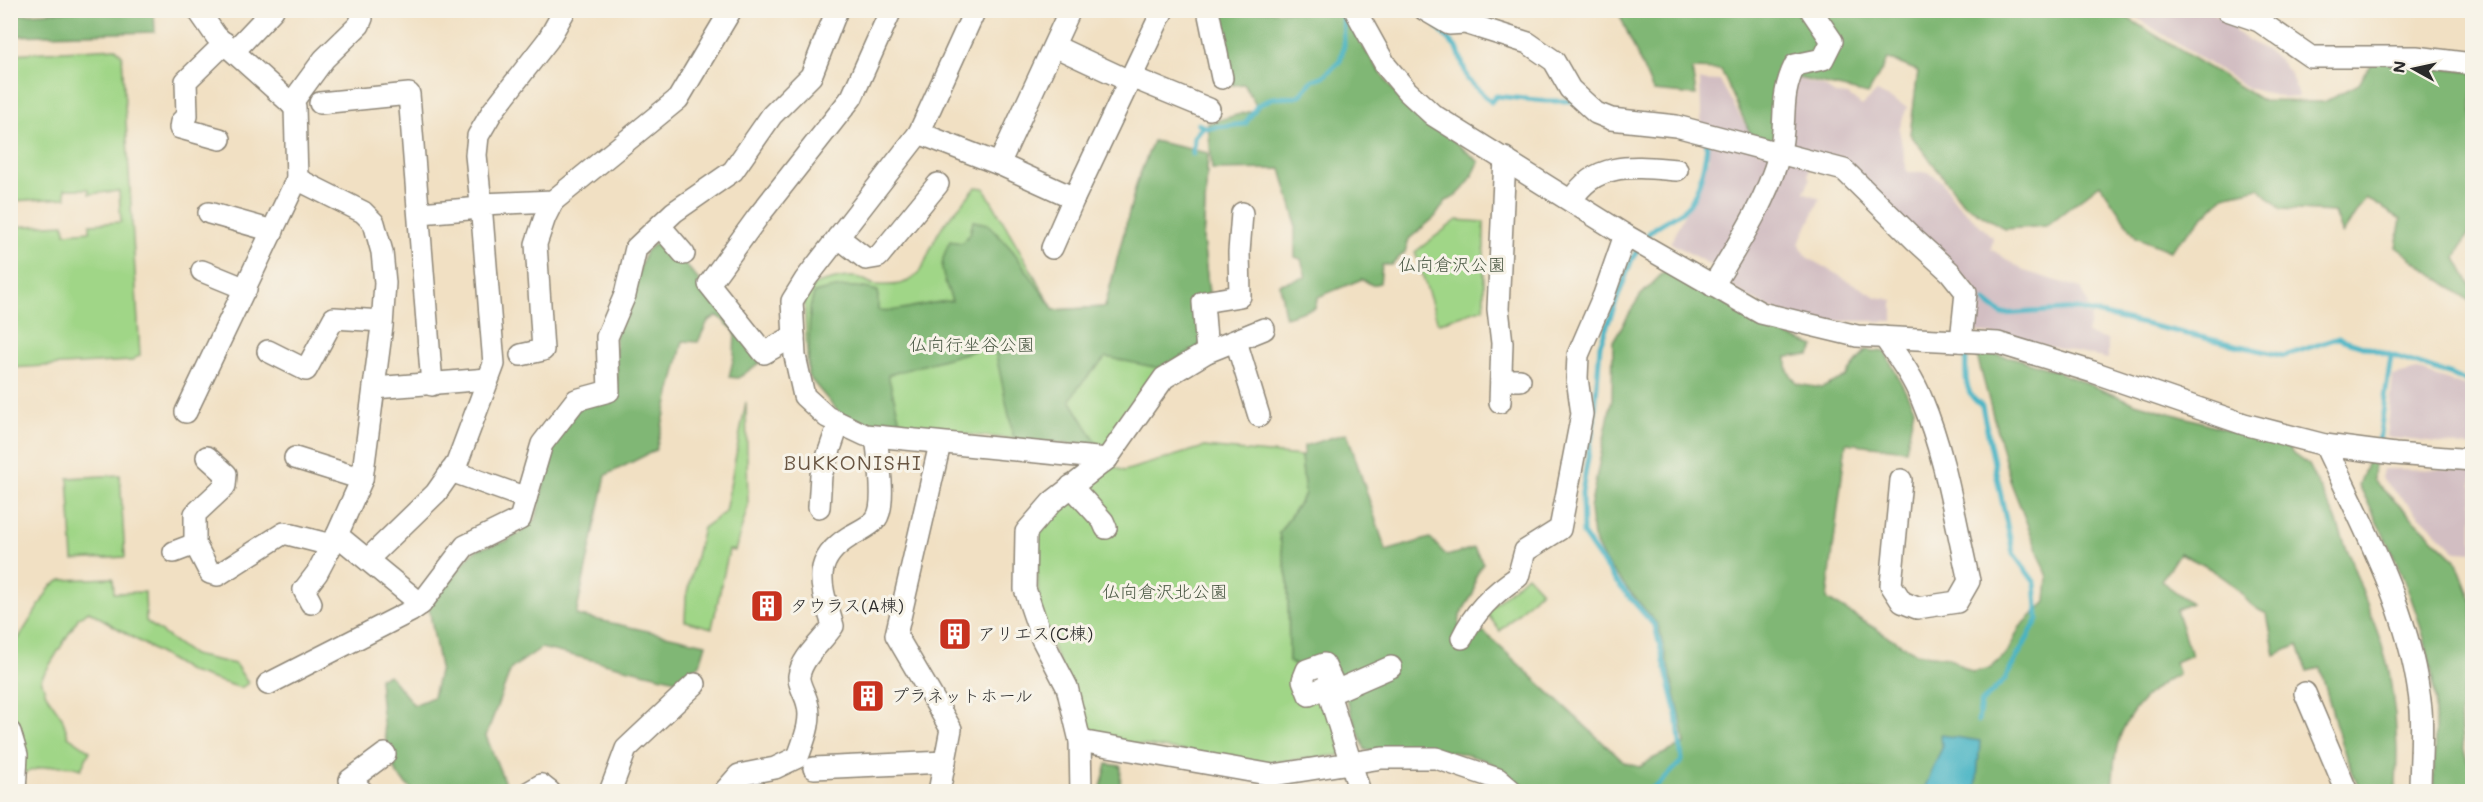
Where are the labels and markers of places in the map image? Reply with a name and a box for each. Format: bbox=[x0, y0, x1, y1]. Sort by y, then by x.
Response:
building icon: タウラス(A棟) bbox=[749, 588, 785, 624]
place label: タウラス(A棟) bbox=[790, 593, 904, 617]
building icon: アリエス(C棟) bbox=[937, 616, 973, 652]
place label: アリエス(C棟) bbox=[978, 621, 1093, 645]
building icon: プラネットホール bbox=[850, 678, 886, 714]
place label: プラネットホール bbox=[891, 683, 1033, 707]

